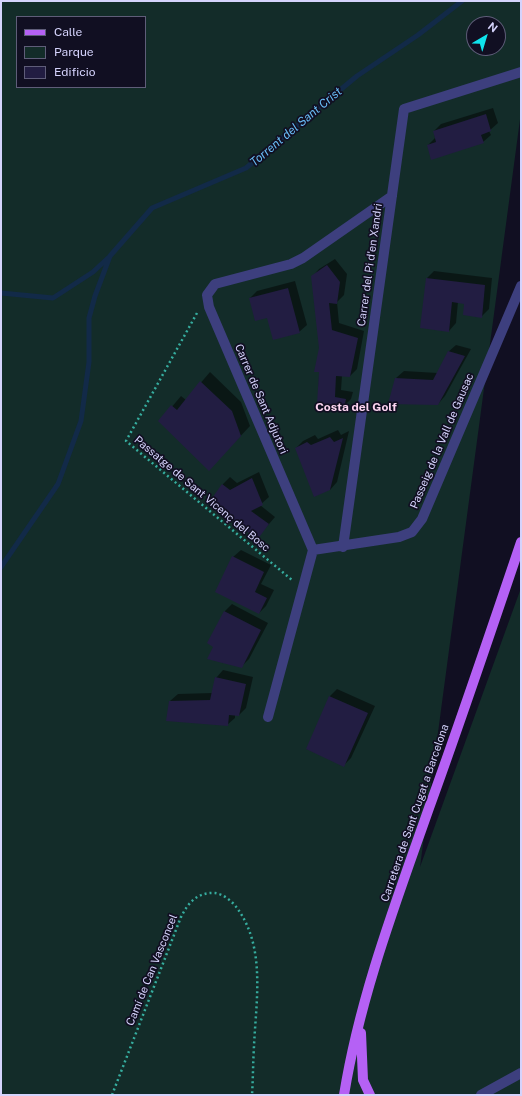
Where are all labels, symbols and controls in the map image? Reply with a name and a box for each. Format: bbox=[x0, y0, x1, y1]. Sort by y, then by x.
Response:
legend bbox=[16, 16, 146, 88]
north arrow bbox=[466, 16, 506, 56]
text: N bbox=[486, 20, 500, 35]
text: Calle bbox=[54, 25, 82, 39]
text: Parque bbox=[54, 45, 94, 59]
text: Edificio bbox=[54, 65, 96, 79]
water label: Torrent del Sant Crist bbox=[247, 84, 345, 170]
street label: Carrer del Pi d'en Xandri bbox=[355, 203, 385, 327]
street label: Carrer de Sant Adjutori bbox=[232, 342, 290, 456]
street label: Passeig de la Vall de Gausac bbox=[407, 371, 477, 511]
district label: Costa del Golf bbox=[315, 400, 397, 414]
street label: Passatge de Sant Vicenç del Bosc bbox=[131, 433, 273, 555]
street label: Carretera de Sant Cugat a Barcelona bbox=[378, 722, 452, 904]
street label: Camí de Can Vasconcel bbox=[124, 912, 180, 1028]

